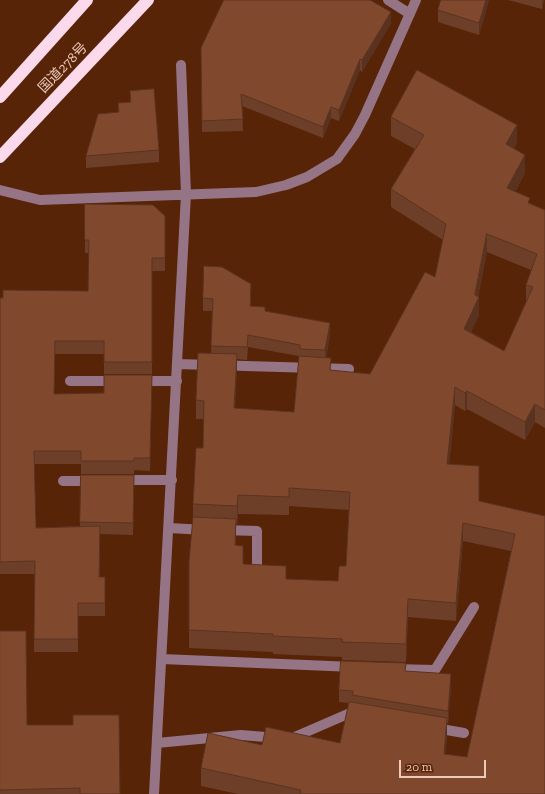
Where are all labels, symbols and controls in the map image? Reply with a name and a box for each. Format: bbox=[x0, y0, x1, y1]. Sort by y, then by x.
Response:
street label: 国道278号 bbox=[35, 39, 91, 97]
scale bar bbox=[401, 752, 488, 778]
text: 20 m bbox=[406, 760, 432, 774]

